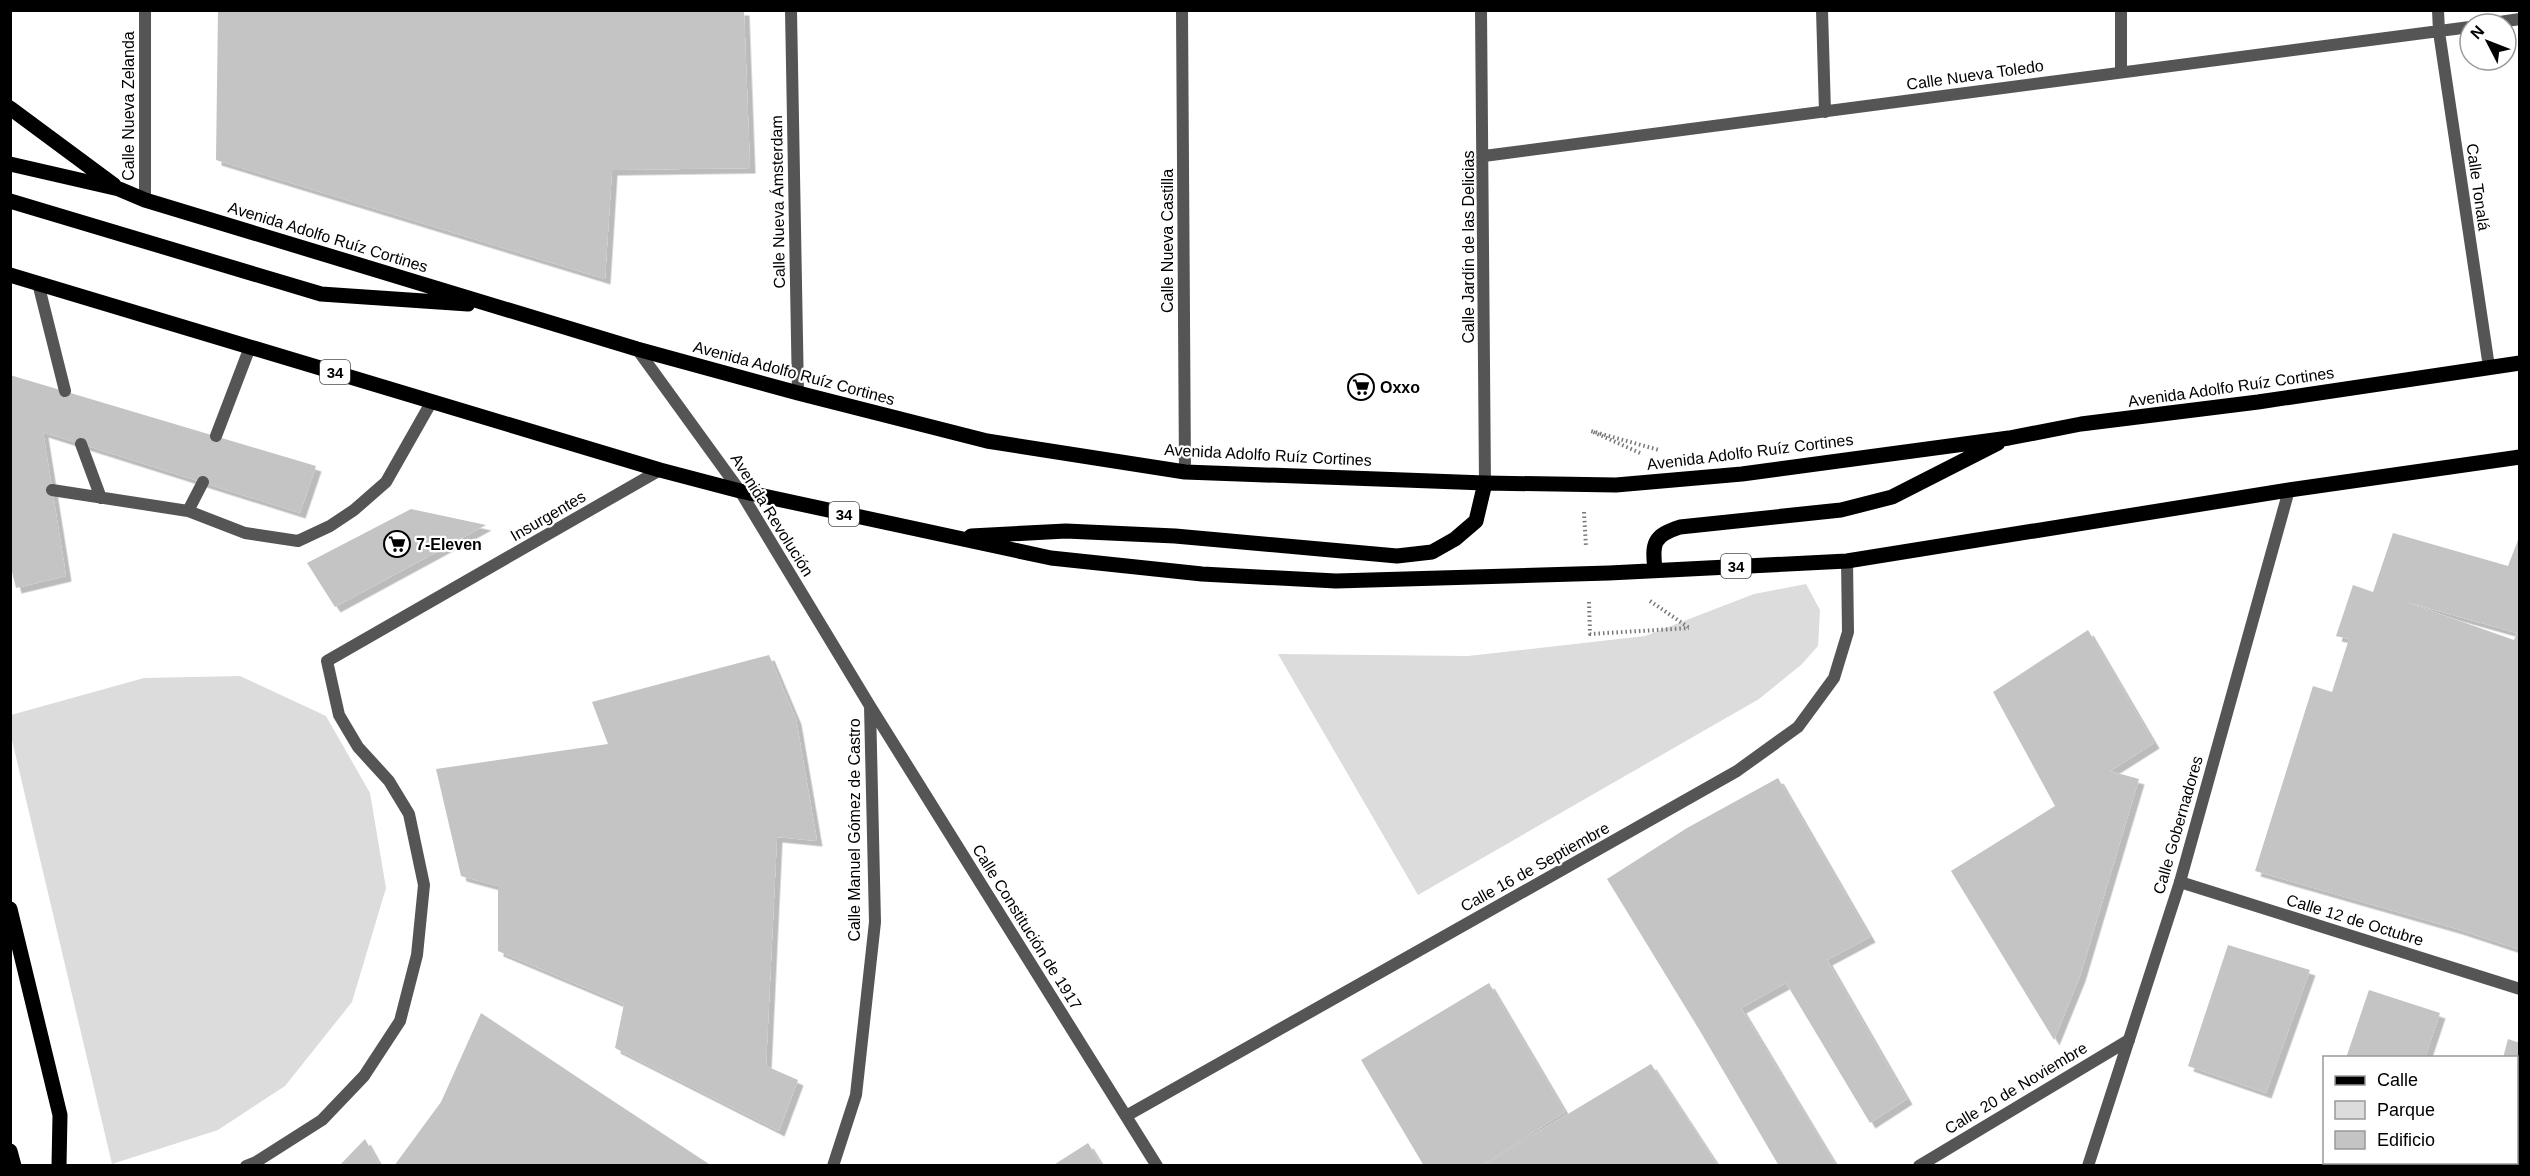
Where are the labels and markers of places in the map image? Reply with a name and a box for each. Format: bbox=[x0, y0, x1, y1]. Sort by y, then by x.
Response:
supermarket icon: Oxxo bbox=[1346, 372, 1376, 402]
place label: Oxxo bbox=[1380, 379, 1420, 396]
supermarket icon: 7-Eleven bbox=[382, 529, 412, 559]
place label: 7-Eleven bbox=[416, 536, 482, 553]

